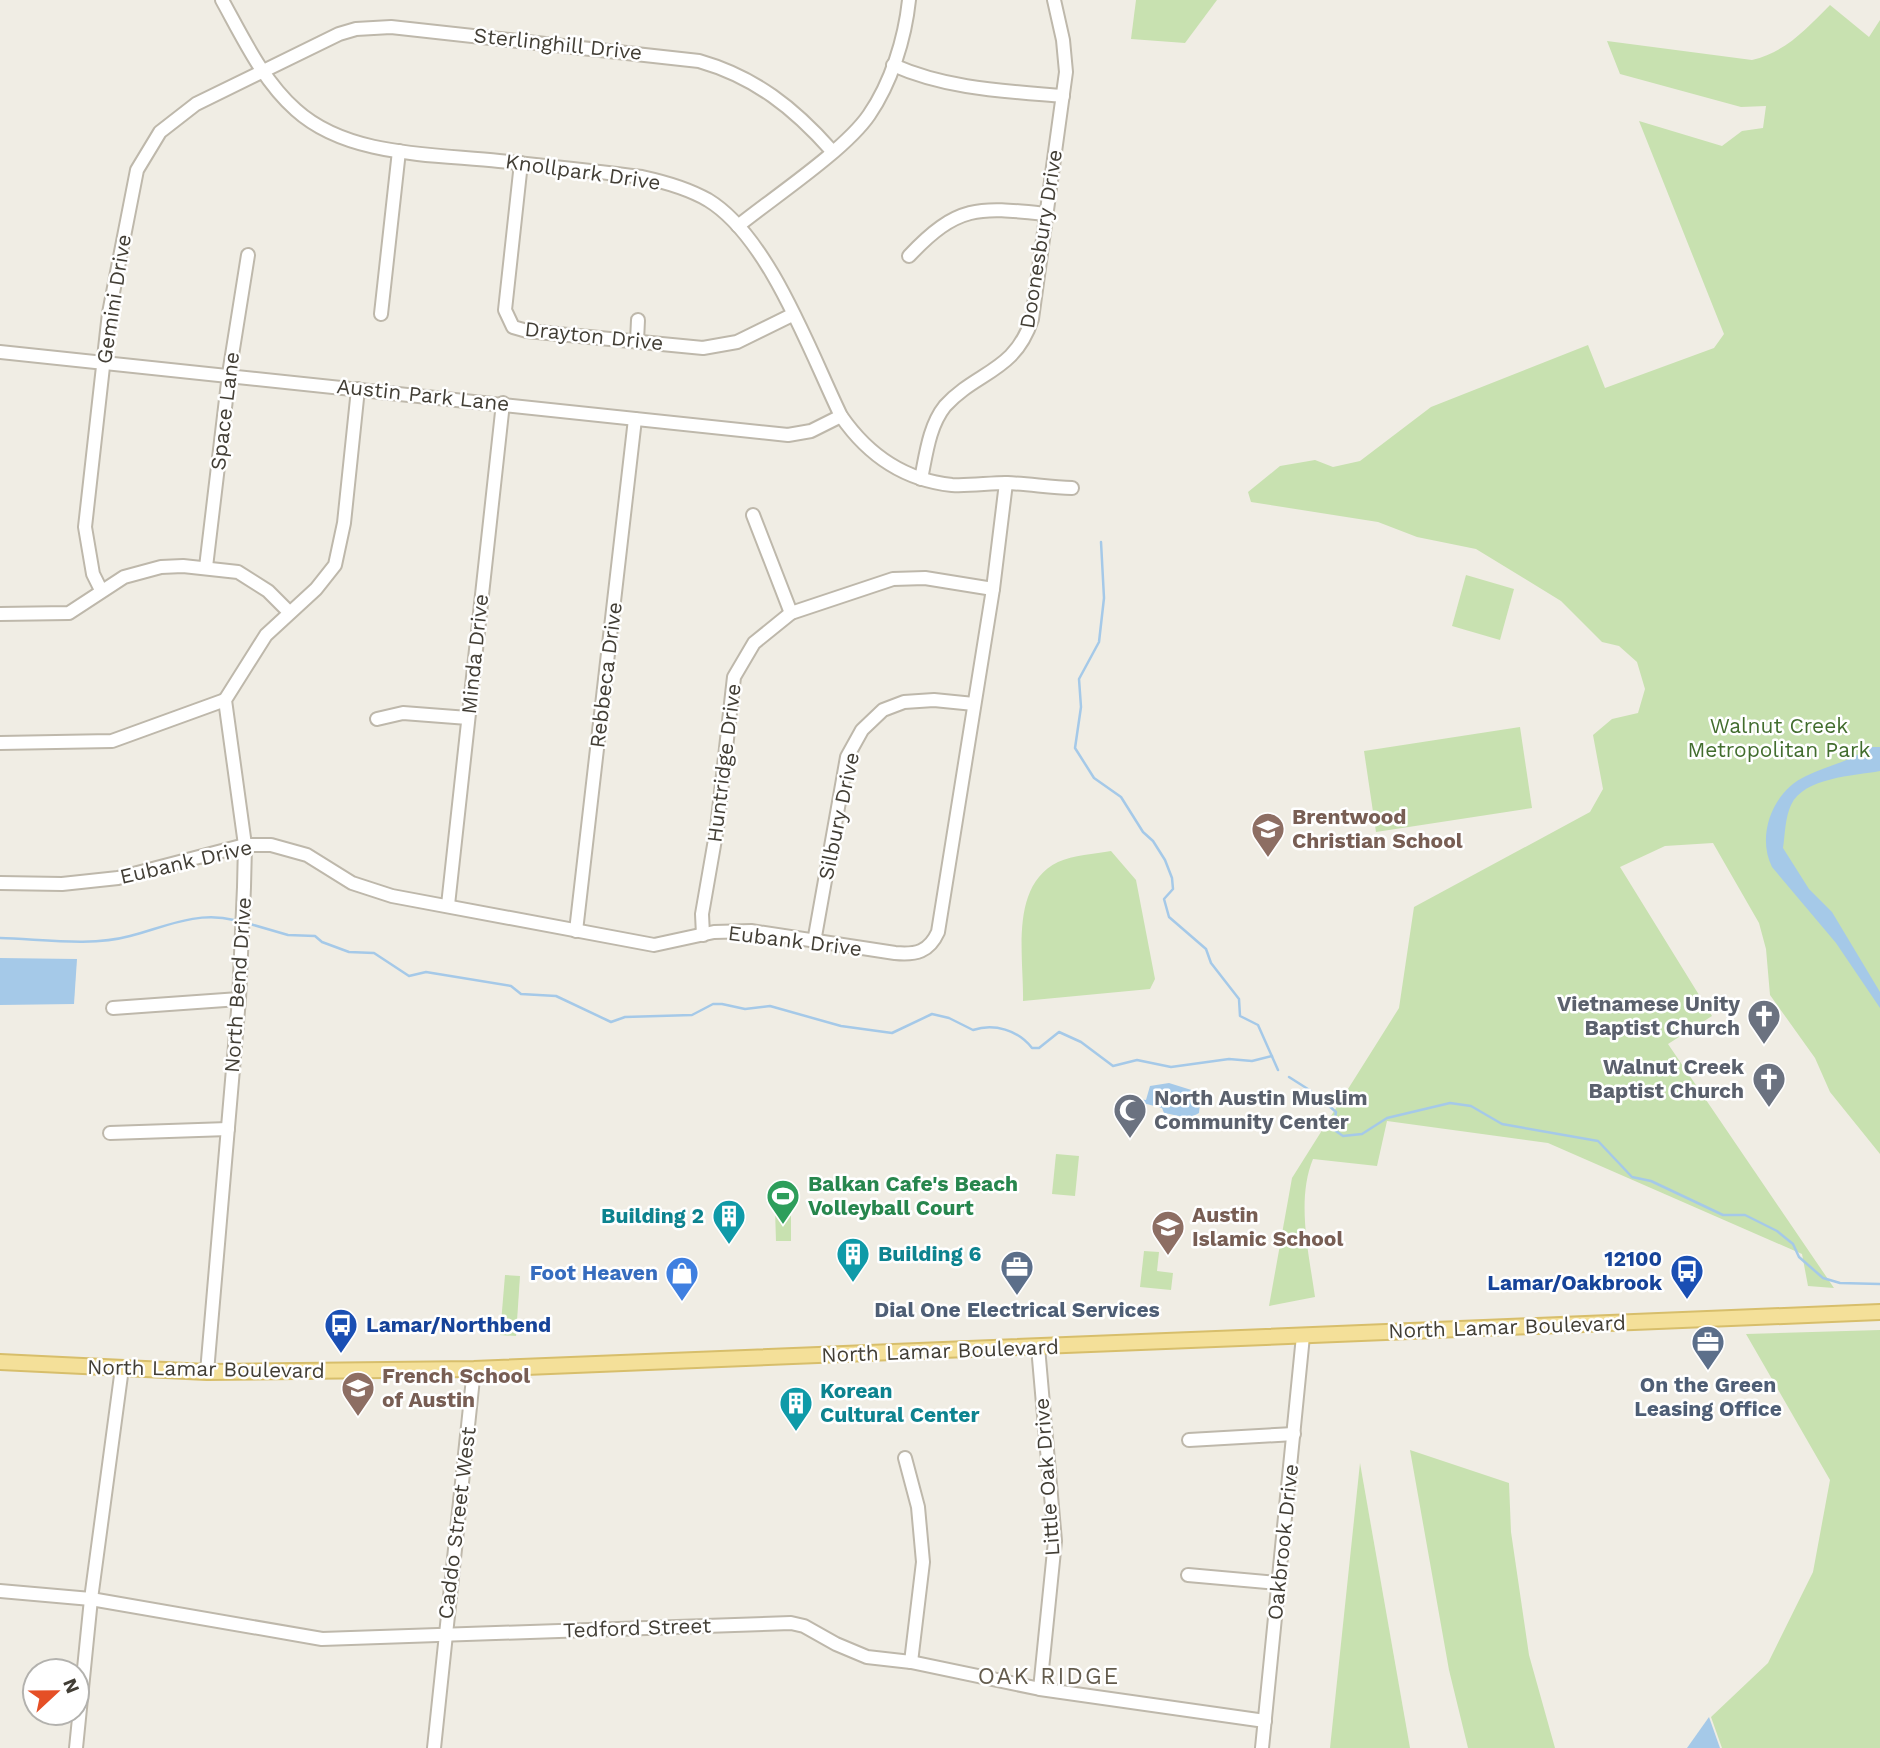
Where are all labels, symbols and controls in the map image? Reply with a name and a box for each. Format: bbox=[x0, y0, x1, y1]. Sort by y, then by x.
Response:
street label: Sterlinghill Drive bbox=[473, 22, 644, 65]
street label: Knollpark Drive bbox=[504, 148, 662, 195]
street label: Doonesbury Drive bbox=[1014, 148, 1067, 330]
street label: Gemini Drive bbox=[91, 232, 136, 366]
street label: Drayton Drive bbox=[524, 316, 665, 355]
street label: Space Lane bbox=[205, 350, 244, 472]
street label: Austin Park Lane bbox=[335, 373, 511, 416]
street label: Minda Drive bbox=[456, 593, 493, 715]
street label: Rebbeca Drive bbox=[584, 601, 627, 749]
street label: Huntridge Drive bbox=[701, 682, 746, 844]
park label: Walnut Creek Metropolitan Park bbox=[1688, 713, 1871, 762]
street label: Silbury Drive bbox=[813, 750, 864, 882]
place label: Brentwood Christian School bbox=[1292, 804, 1463, 853]
school or university icon: Brentwood Christian School bbox=[1249, 810, 1287, 859]
street label: Eubank Drive bbox=[117, 834, 254, 889]
street label: North Bend Drive bbox=[219, 896, 256, 1074]
street label: Eubank Drive bbox=[727, 920, 864, 961]
place label: Vietnamese Unity Baptist Church bbox=[1557, 991, 1740, 1040]
church icon: Vietnamese Unity Baptist Church bbox=[1745, 997, 1783, 1046]
place label: Walnut Creek Baptist Church bbox=[1589, 1054, 1745, 1103]
church icon: Walnut Creek Baptist Church bbox=[1750, 1060, 1788, 1109]
place label: North Austin Muslim Community Center bbox=[1154, 1085, 1367, 1134]
mosque icon: North Austin Muslim Community Center bbox=[1111, 1091, 1149, 1140]
place label: Balkan Cafe's Beach Volleyball Court bbox=[808, 1171, 1018, 1220]
sports icon: Balkan Cafe's Beach Volleyball Court bbox=[764, 1177, 802, 1226]
building icon: Building 2 bbox=[710, 1197, 748, 1246]
place label: Austin Islamic School bbox=[1192, 1202, 1343, 1251]
place label: Building 2 bbox=[601, 1203, 704, 1228]
school or university icon: Austin Islamic School bbox=[1149, 1208, 1187, 1257]
building icon: Building 6 bbox=[834, 1235, 872, 1284]
place label: Building 6 bbox=[878, 1241, 981, 1266]
place label: 12100 Lamar/Oakbrook bbox=[1487, 1246, 1663, 1295]
office icon: Dial One Electrical Services bbox=[998, 1248, 1036, 1297]
bus stop icon: 12100 Lamar/Oakbrook bbox=[1668, 1252, 1706, 1301]
shop icon: Foot Heaven bbox=[663, 1254, 701, 1303]
place label: Foot Heaven bbox=[530, 1260, 658, 1285]
place label: Dial One Electrical Services bbox=[874, 1297, 1160, 1322]
bus stop icon: Lamar/Northbend bbox=[322, 1306, 360, 1355]
street label: North Lamar Boulevard bbox=[1388, 1310, 1626, 1343]
place label: Lamar/Northbend bbox=[366, 1312, 551, 1337]
office icon: On the Green Leasing Office bbox=[1689, 1323, 1727, 1372]
street label: North Lamar Boulevard bbox=[821, 1334, 1059, 1367]
street label: North Lamar Boulevard bbox=[87, 1354, 325, 1383]
place label: French School of Austin bbox=[382, 1363, 530, 1412]
school or university icon: French School of Austin bbox=[339, 1369, 377, 1418]
place label: On the Green Leasing Office bbox=[1634, 1372, 1782, 1421]
place label: Korean Cultural Center bbox=[820, 1378, 979, 1427]
building icon: Korean Cultural Center bbox=[777, 1384, 815, 1433]
street label: Little Oak Drive bbox=[1029, 1397, 1065, 1557]
street label: Caddo Street West bbox=[432, 1425, 481, 1621]
street label: Oakbrook Drive bbox=[1262, 1463, 1303, 1621]
street label: Tedford Street bbox=[563, 1612, 712, 1643]
north arrow bbox=[21, 1657, 91, 1727]
district label: OAK RIDGE bbox=[978, 1663, 1120, 1690]
text: N bbox=[58, 1675, 85, 1697]

